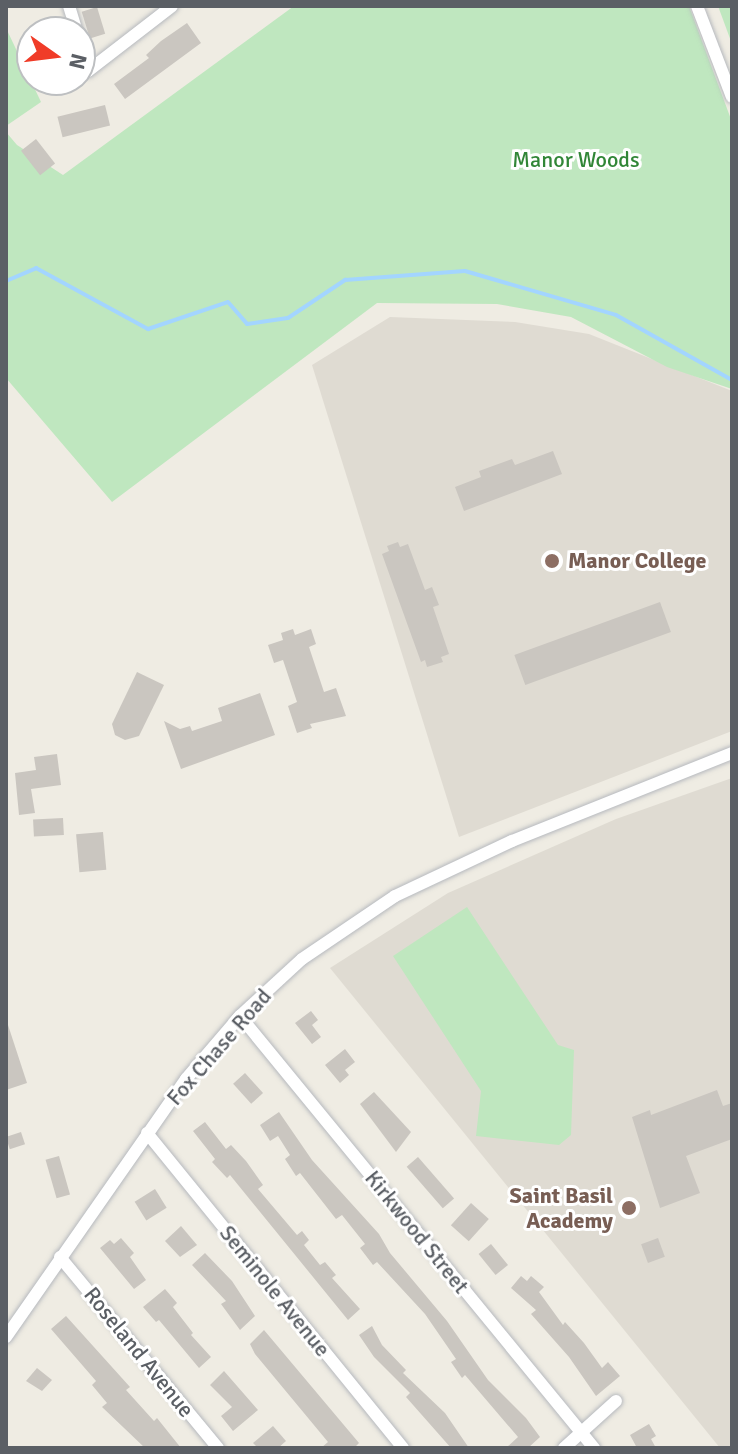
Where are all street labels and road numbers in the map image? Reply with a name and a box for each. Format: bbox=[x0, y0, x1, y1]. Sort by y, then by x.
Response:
street label: Fox Chase Road bbox=[161, 983, 277, 1111]
street label: Kirkwood Street bbox=[359, 1165, 475, 1299]
street label: Seminole Avenue bbox=[214, 1220, 336, 1362]
street label: Roseland Avenue bbox=[78, 1282, 200, 1422]

